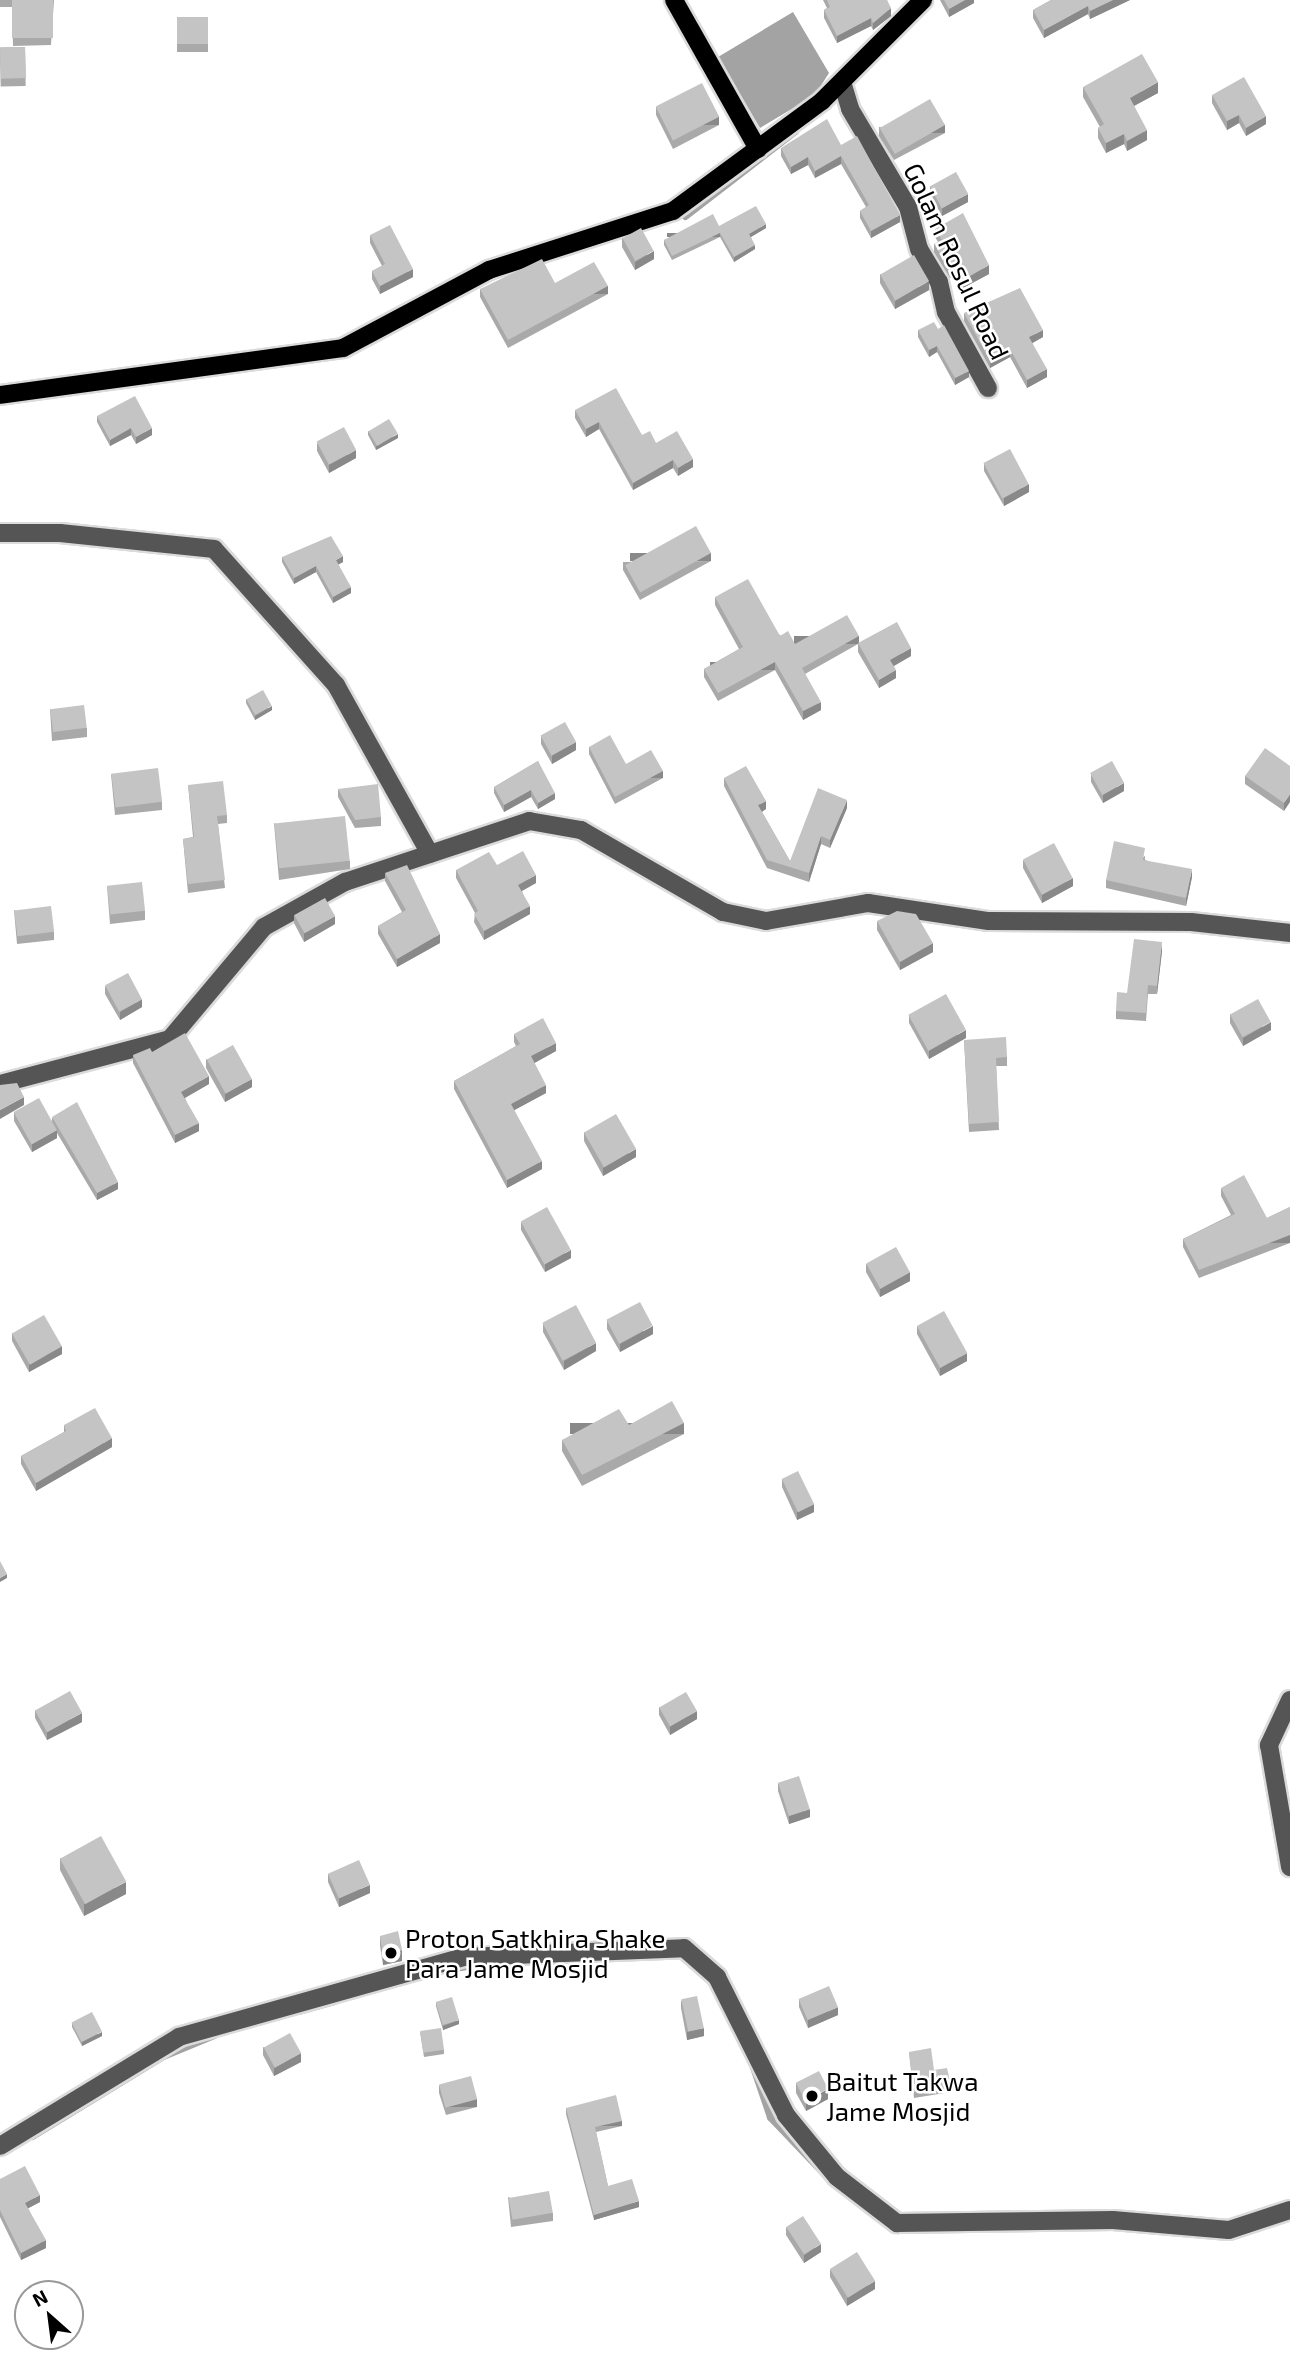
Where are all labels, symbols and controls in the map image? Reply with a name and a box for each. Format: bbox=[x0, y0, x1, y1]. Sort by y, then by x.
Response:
street label: Golam Rosul Road bbox=[898, 158, 1016, 364]
place label: Proton Satkhira Shake Para Jame Mosjid bbox=[405, 1922, 666, 1983]
marker: Proton Satkhira Shake Para Jame Mosjid bbox=[383, 1945, 399, 1961]
place label: Baitut Takwa Jame Mosjid bbox=[826, 2065, 979, 2126]
marker: Baitut Takwa Jame Mosjid bbox=[804, 2088, 820, 2104]
north arrow bbox=[14, 2280, 84, 2350]
text: N bbox=[28, 2284, 51, 2311]

